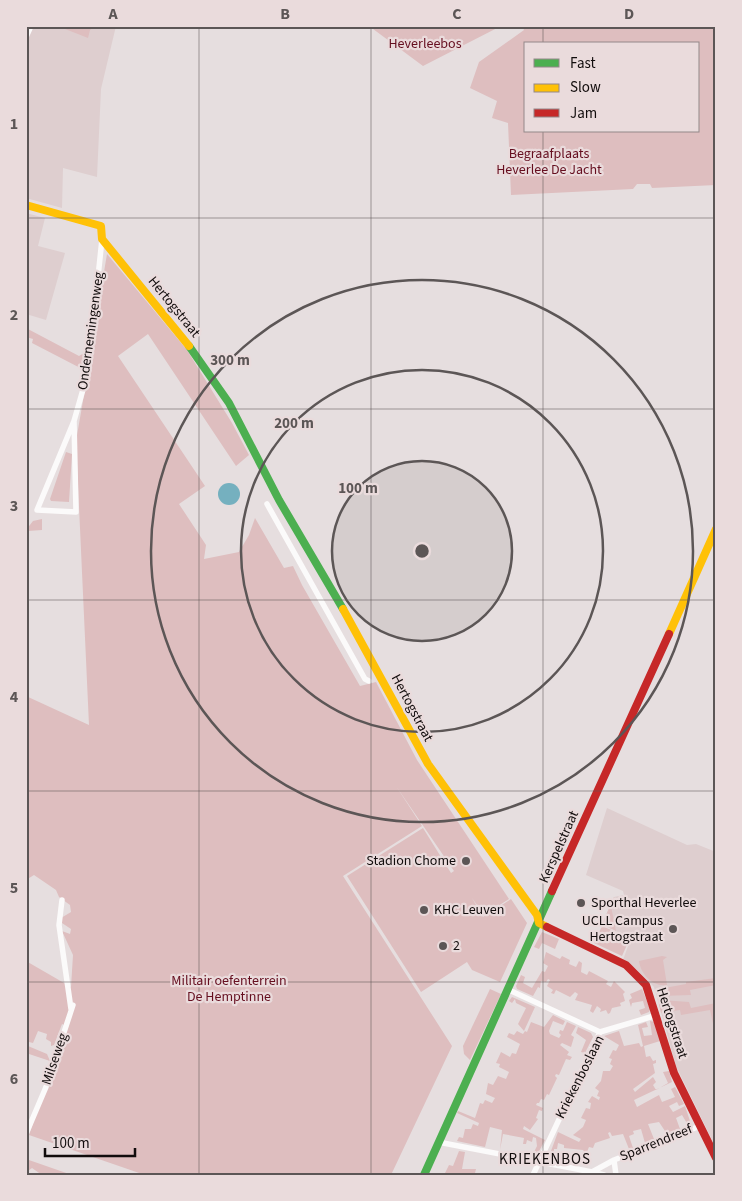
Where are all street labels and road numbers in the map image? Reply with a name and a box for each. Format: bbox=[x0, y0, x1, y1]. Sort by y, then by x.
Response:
street label: Ondernemingenweg bbox=[73, 271, 109, 391]
street label: Hertogstraat bbox=[143, 272, 205, 342]
street label: Hertogstraat bbox=[386, 671, 438, 745]
street label: Kerspelstraat bbox=[534, 807, 584, 886]
street label: Hertogstraat bbox=[651, 985, 693, 1061]
street label: Milseweg bbox=[37, 1030, 73, 1088]
street label: Kriekenboslaan bbox=[550, 1032, 610, 1122]
street label: Sparrendreef bbox=[617, 1119, 696, 1167]

